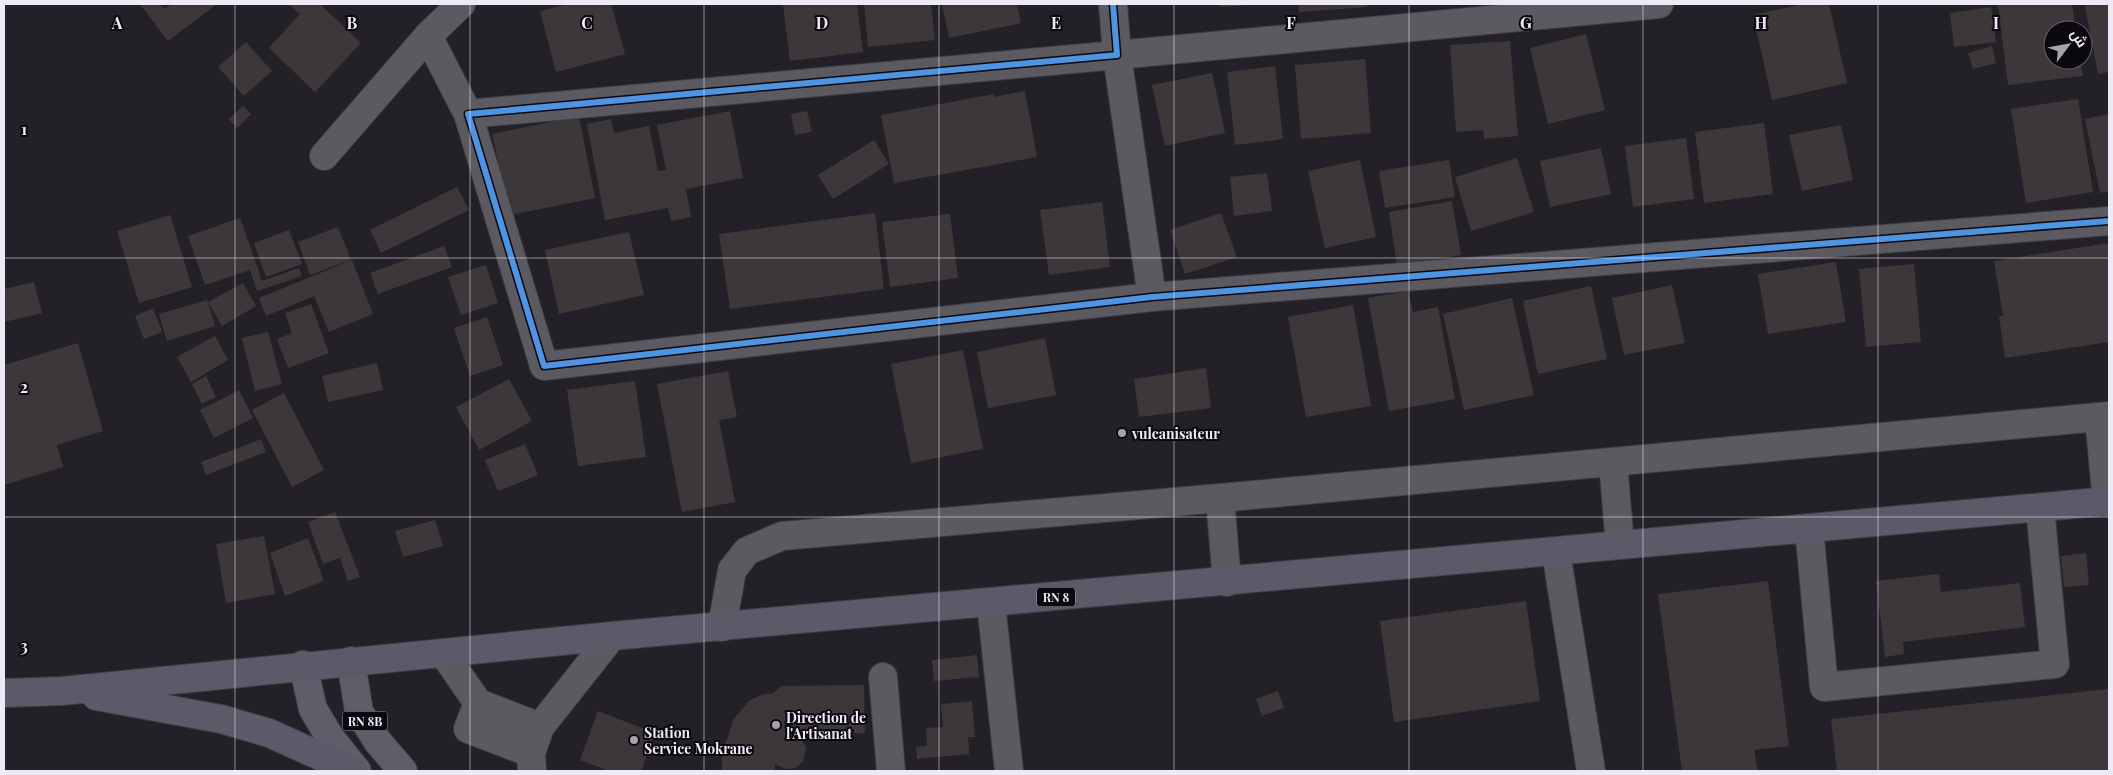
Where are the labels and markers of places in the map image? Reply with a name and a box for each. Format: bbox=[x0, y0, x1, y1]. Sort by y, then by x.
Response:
place label: vulcanisateur bbox=[1131, 424, 1220, 443]
marker: vulcanisateur bbox=[1116, 427, 1128, 439]
place label: Direction de l'Artisanat bbox=[786, 708, 866, 743]
marker: Direction de l'Artisanat bbox=[770, 719, 782, 731]
place label: Station Service Mokrane bbox=[644, 723, 753, 758]
marker: Station Service Mokrane bbox=[628, 734, 640, 746]

